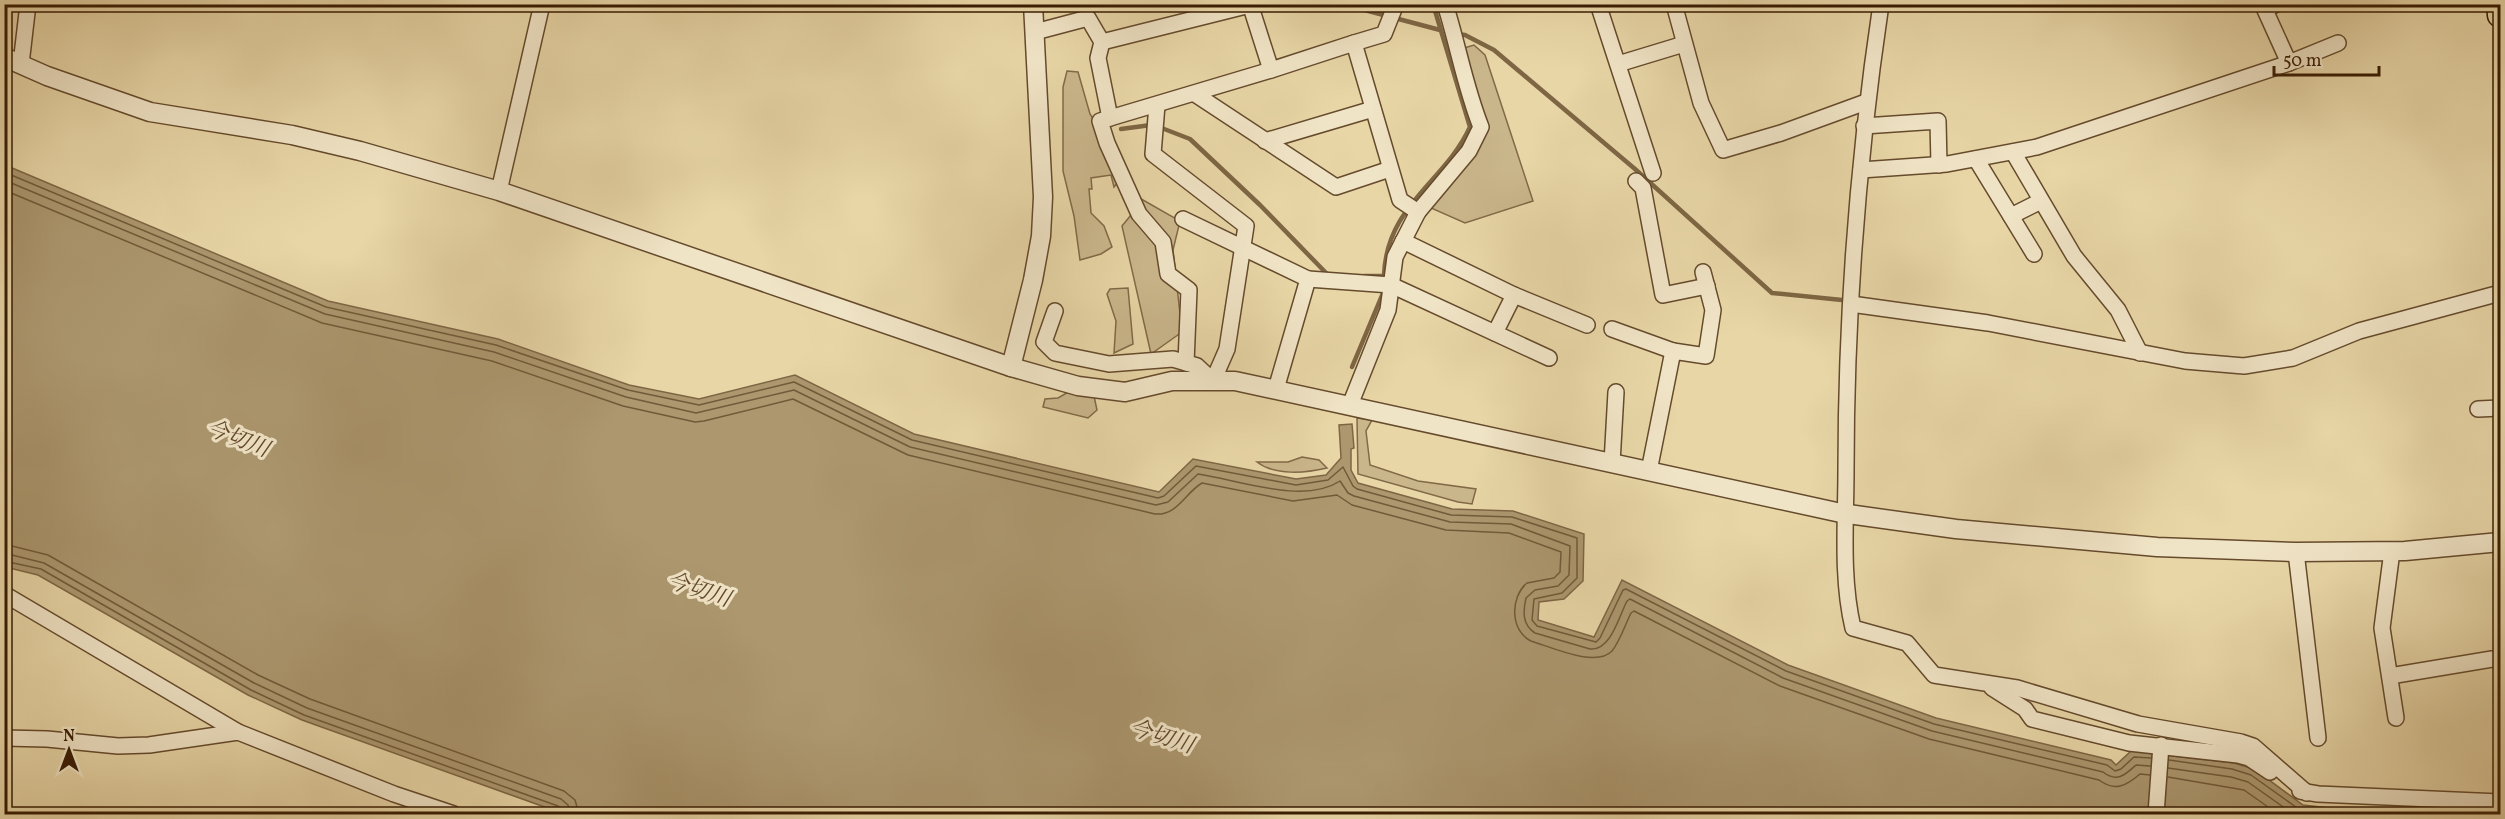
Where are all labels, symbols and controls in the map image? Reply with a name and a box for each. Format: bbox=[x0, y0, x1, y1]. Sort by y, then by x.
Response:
scale bar bbox=[2274, 39, 2379, 77]
text: 50 m bbox=[2283, 49, 2322, 74]
water label: 今切川 bbox=[201, 414, 275, 467]
water label: 今切川 bbox=[662, 566, 736, 617]
water label: 今切川 bbox=[1125, 714, 1199, 763]
north arrow bbox=[39, 720, 99, 780]
text: N bbox=[63, 726, 75, 748]

